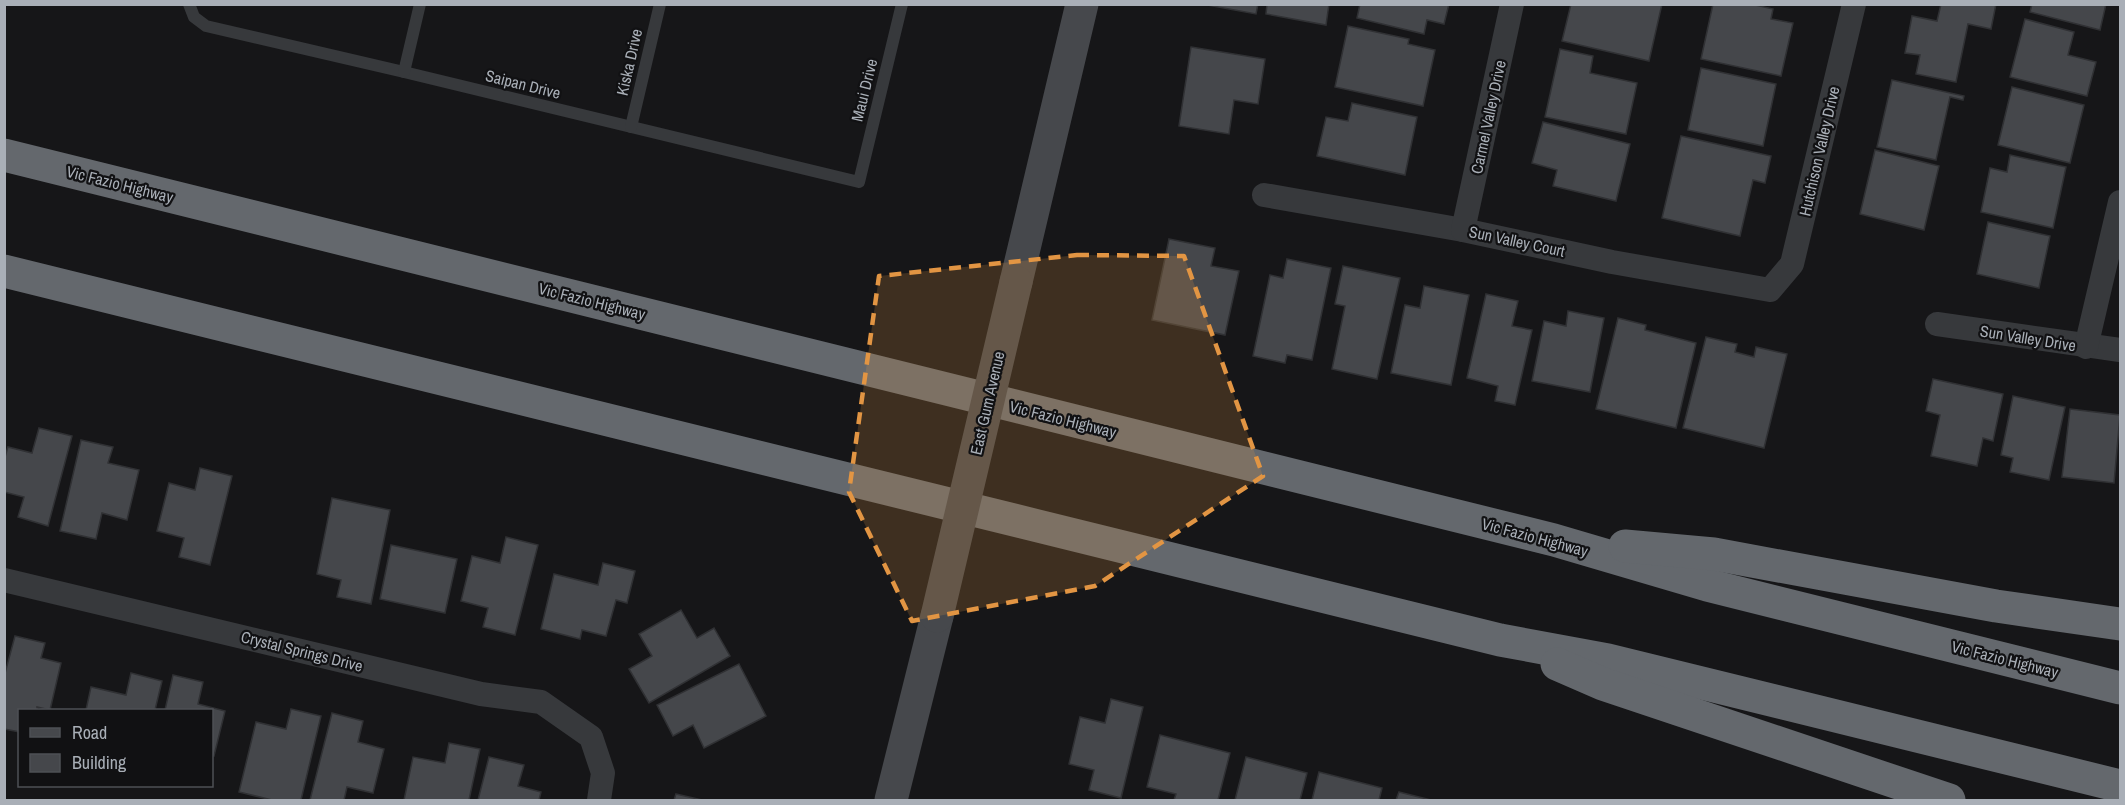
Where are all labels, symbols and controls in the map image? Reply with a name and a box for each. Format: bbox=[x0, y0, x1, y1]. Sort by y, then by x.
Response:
street label: Kiska Drive bbox=[611, 26, 647, 98]
street label: Maui Drive bbox=[846, 56, 882, 124]
street label: Carmel Valley Drive bbox=[1465, 58, 1511, 176]
street label: Saipan Drive bbox=[483, 64, 563, 104]
street label: Hutchison Valley Drive bbox=[1793, 84, 1845, 218]
street label: Vic Fazio Highway bbox=[64, 160, 176, 208]
street label: Sun Valley Court bbox=[1467, 220, 1567, 262]
street label: Vic Fazio Highway bbox=[536, 277, 648, 325]
street label: Sun Valley Drive bbox=[1978, 320, 2078, 356]
street label: East Gum Avenue bbox=[964, 349, 1010, 457]
street label: Vic Fazio Highway bbox=[1007, 395, 1119, 443]
street label: Vic Fazio Highway bbox=[1479, 512, 1591, 562]
street label: Crystal Springs Drive bbox=[239, 625, 365, 677]
street label: Vic Fazio Highway bbox=[1949, 635, 2061, 683]
legend bbox=[18, 709, 213, 787]
text: Road bbox=[72, 720, 107, 745]
text: Building bbox=[72, 750, 127, 775]

